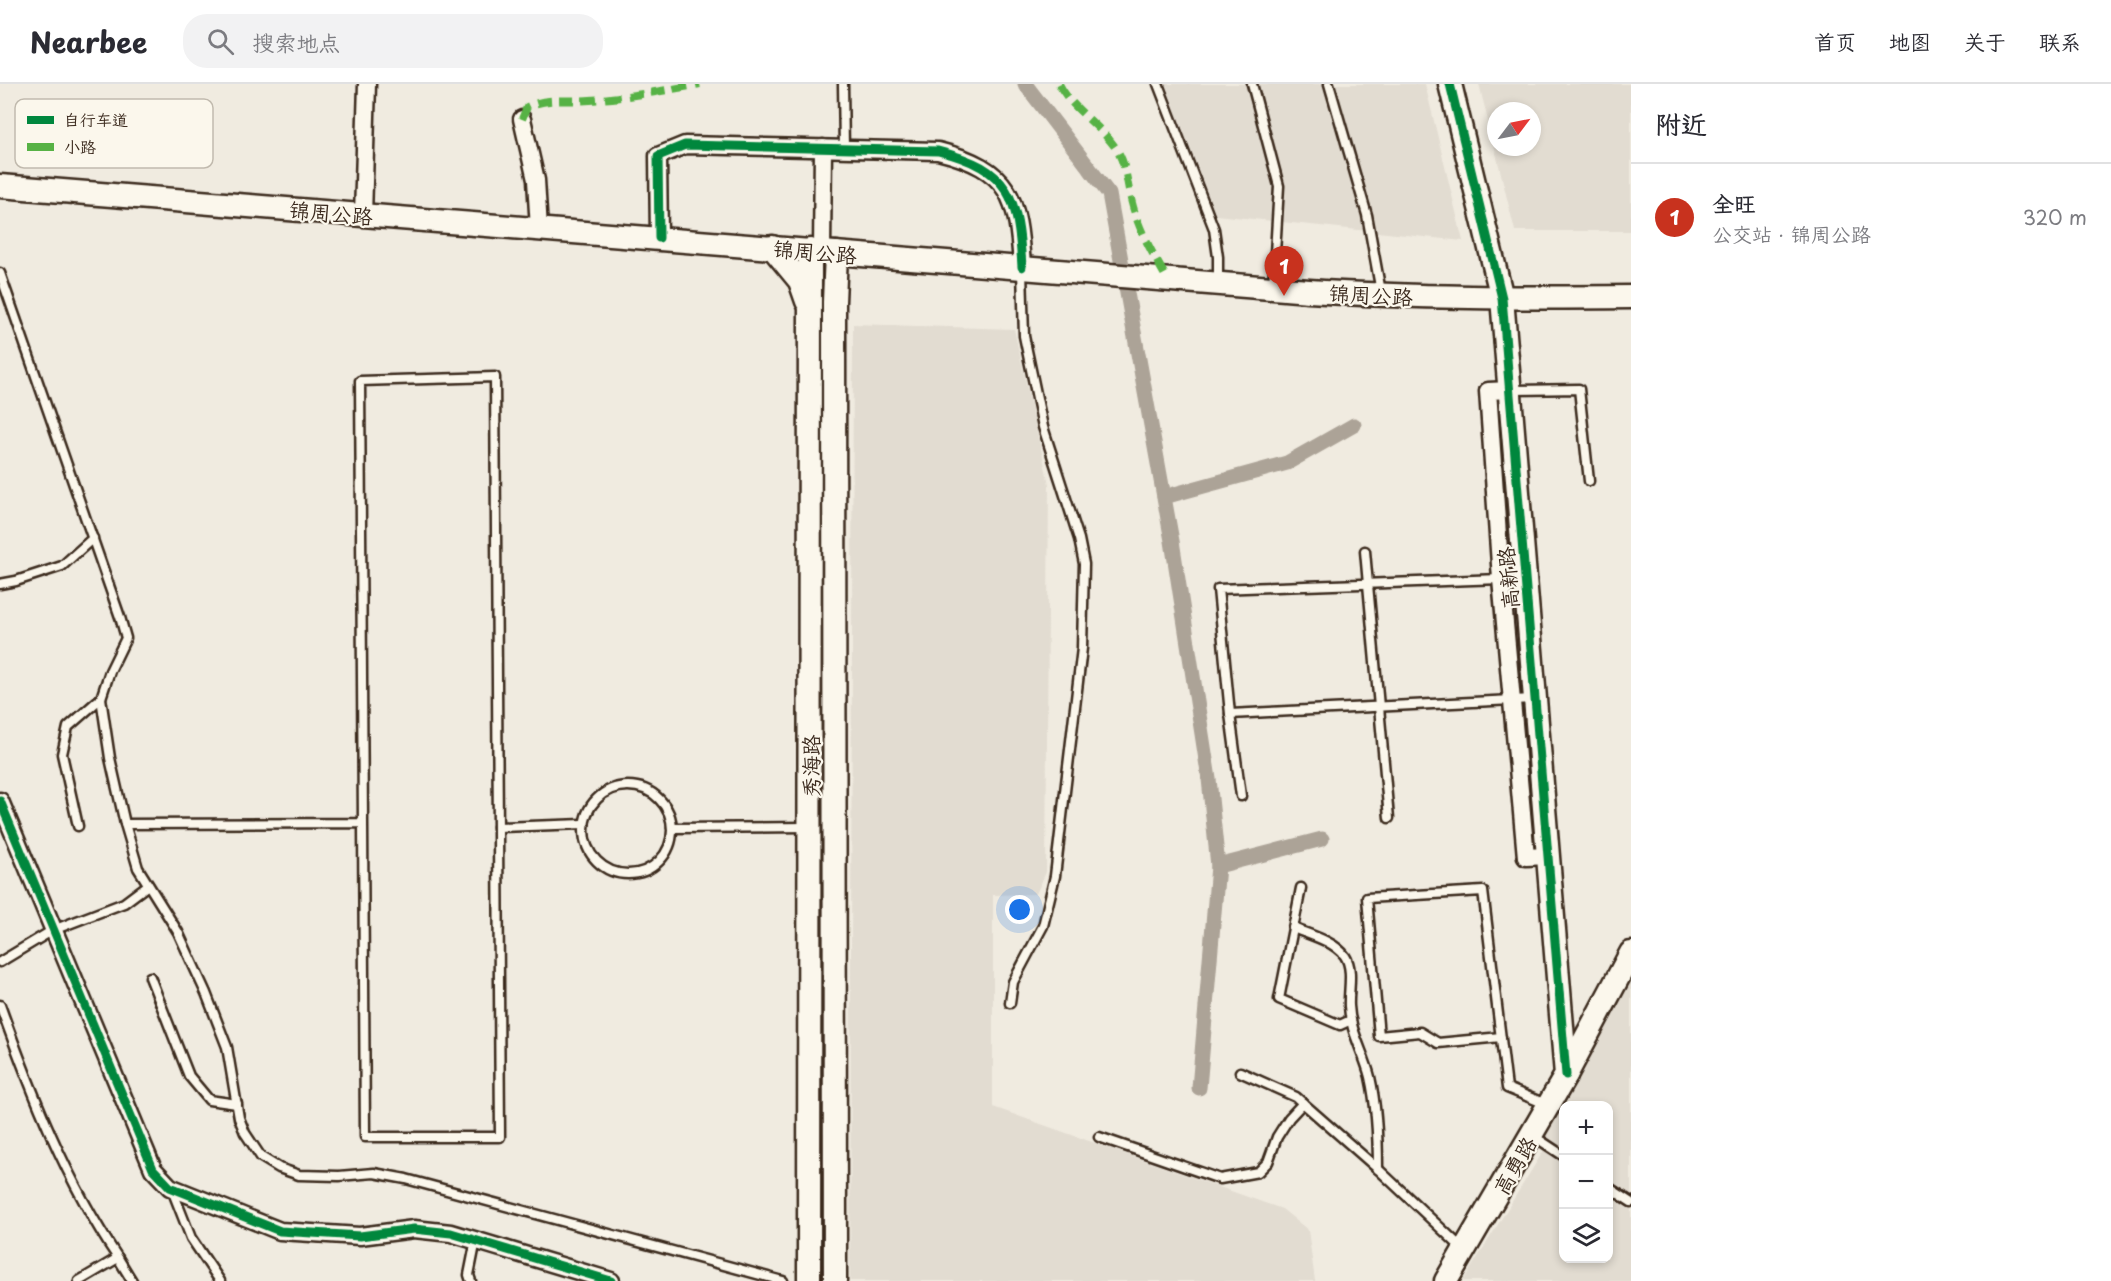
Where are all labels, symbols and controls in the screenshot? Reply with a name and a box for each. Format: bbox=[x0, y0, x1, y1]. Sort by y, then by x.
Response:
search box bbox=[183, 14, 603, 68]
text: Nearbee bbox=[30, 20, 147, 63]
icon: search bbox=[204, 25, 237, 58]
text: 搜索地点 bbox=[252, 25, 340, 58]
text: 首页 bbox=[1814, 25, 1856, 57]
text: 地图 bbox=[1889, 25, 1931, 57]
text: 关于 bbox=[1964, 25, 2006, 57]
text: 联系 bbox=[2039, 25, 2081, 57]
legend bbox=[15, 99, 213, 168]
north arrow bbox=[1487, 102, 1541, 156]
text: 附近 bbox=[1655, 104, 1707, 143]
text: 自行车道 bbox=[64, 107, 128, 131]
text: 小路 bbox=[64, 134, 96, 158]
text: 全旺 bbox=[1712, 186, 1756, 219]
street label: 锦周公路 bbox=[288, 192, 374, 232]
text: 1 bbox=[1670, 202, 1679, 232]
text: 320 m bbox=[2023, 202, 2087, 232]
text: 公交站 · 锦周公路 bbox=[1712, 219, 1871, 249]
street label: 锦周公路 bbox=[772, 231, 858, 271]
pin: 1 bbox=[1264, 246, 1304, 296]
street label: 锦周公路 bbox=[1328, 276, 1414, 312]
street label: 高新路 bbox=[1488, 545, 1526, 611]
street label: 秀海路 bbox=[794, 735, 826, 798]
your location bbox=[1005, 895, 1034, 924]
map controls bbox=[1559, 1101, 1613, 1263]
button: + bbox=[1559, 1101, 1613, 1155]
street label: 高勇路 bbox=[1484, 1130, 1544, 1200]
button: − bbox=[1559, 1155, 1613, 1209]
button: layers bbox=[1559, 1209, 1613, 1263]

